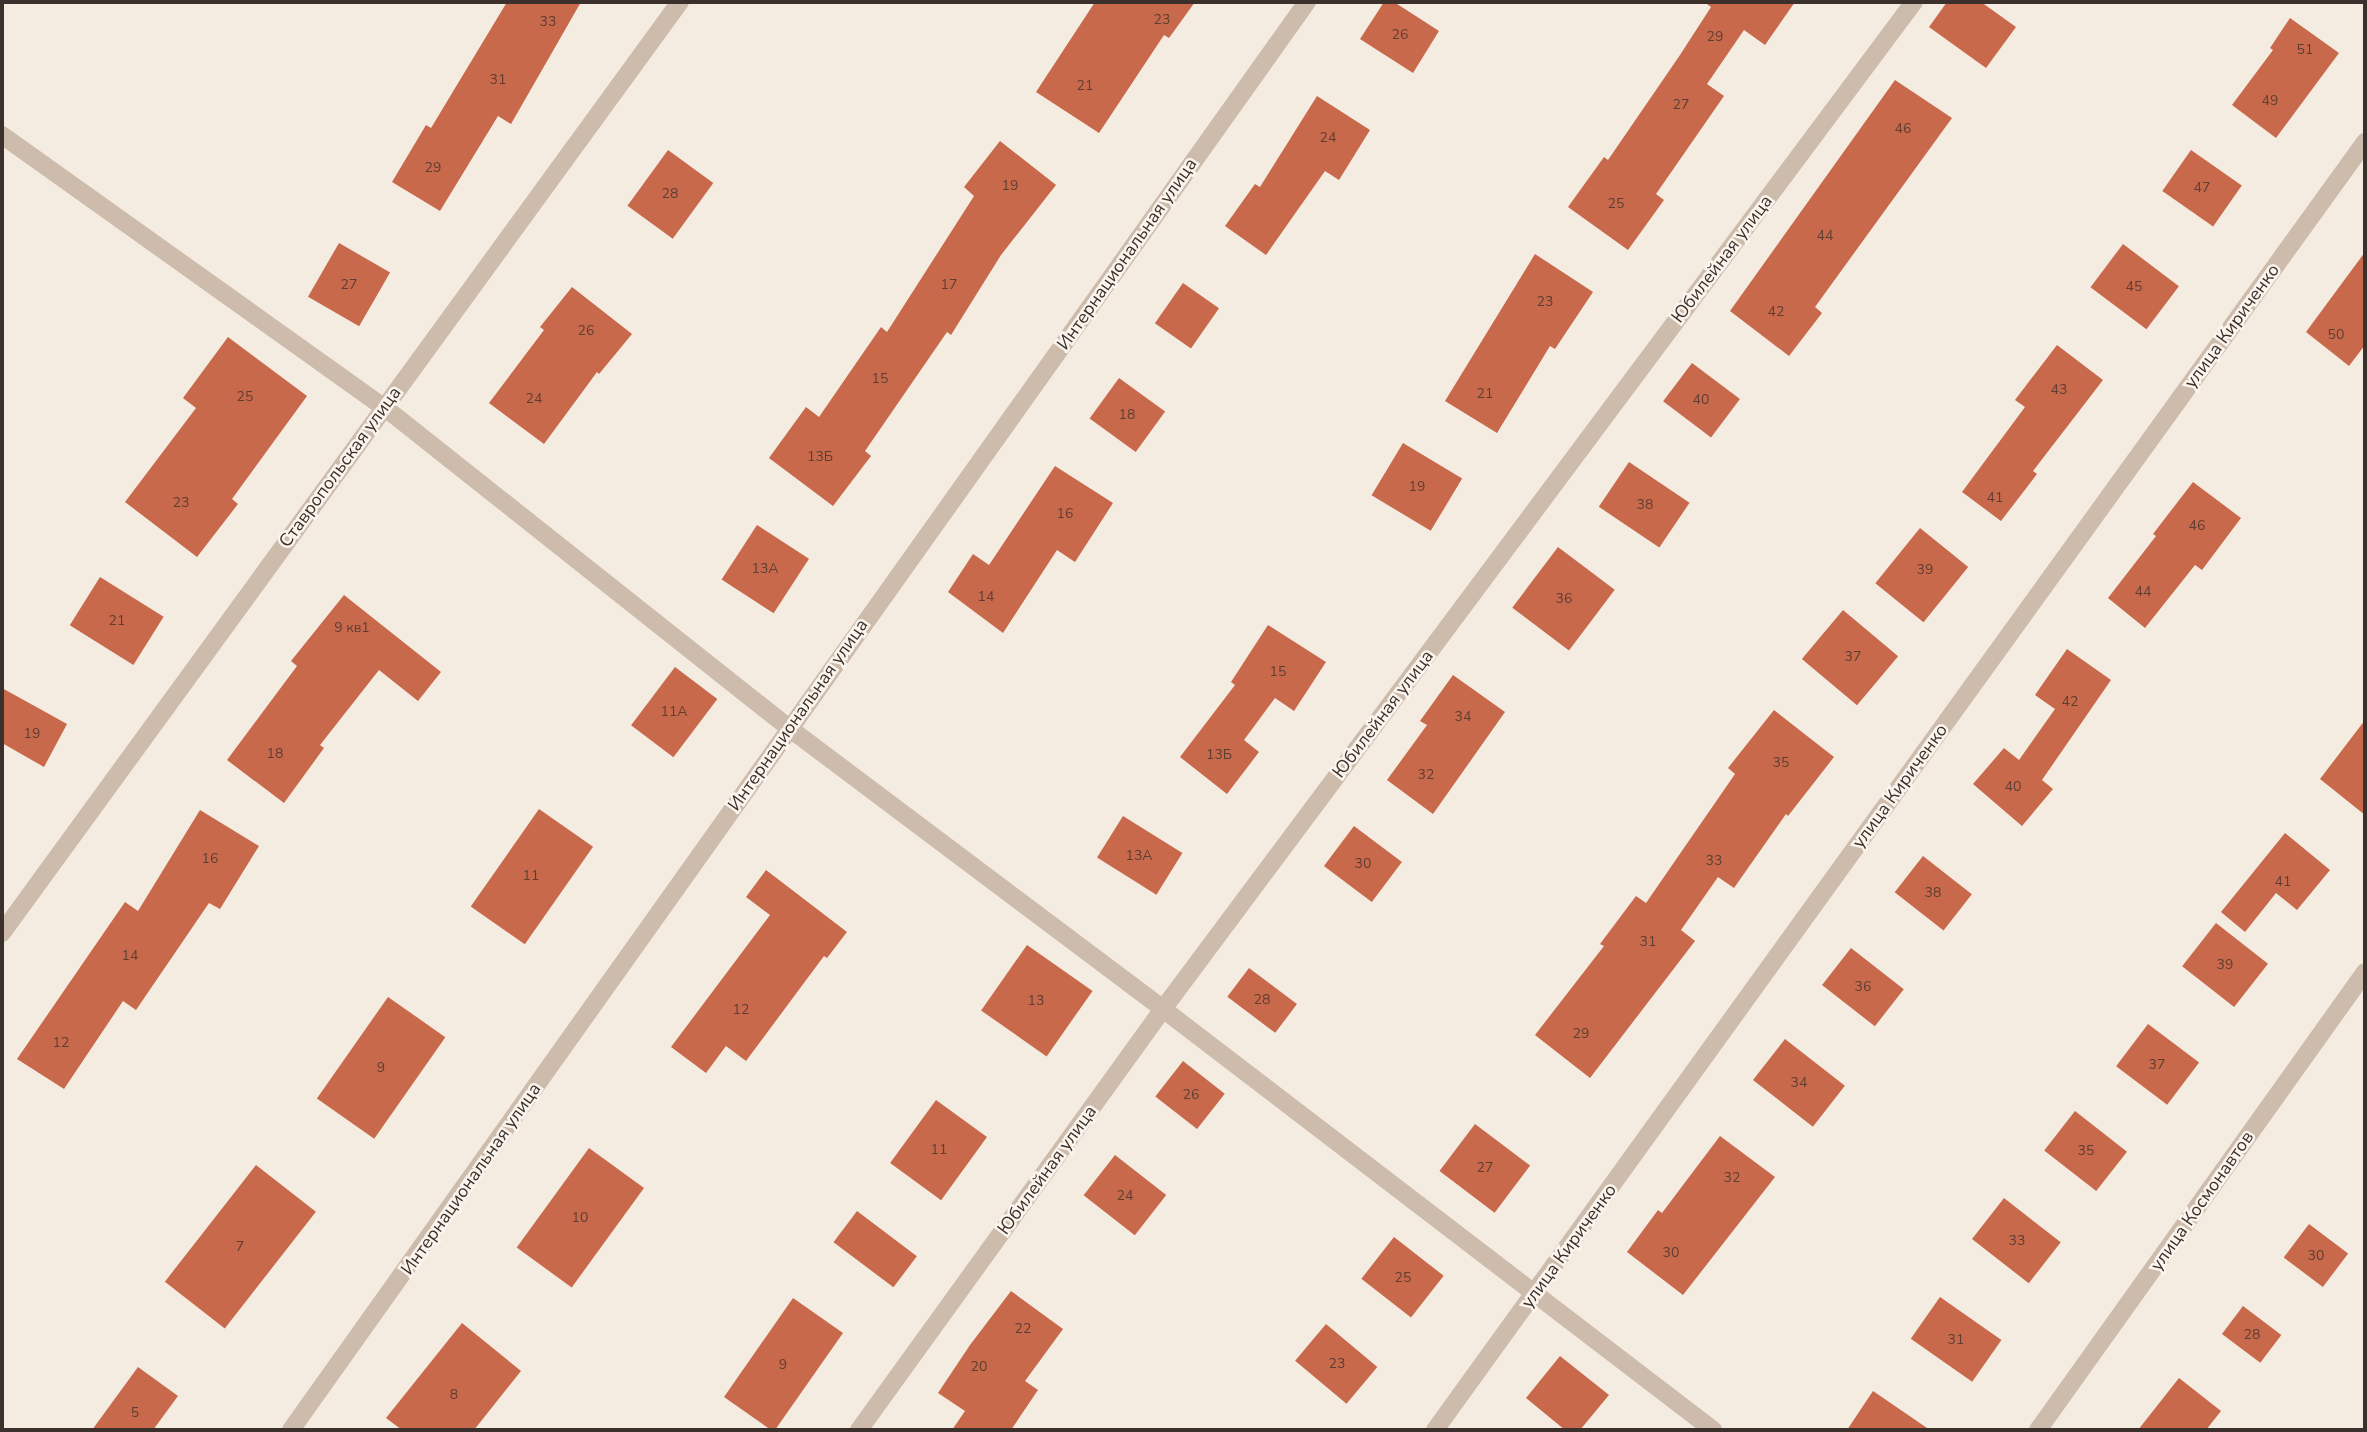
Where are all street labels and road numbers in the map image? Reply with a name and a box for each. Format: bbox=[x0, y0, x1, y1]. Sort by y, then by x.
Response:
street label: Интернациональная улица bbox=[1052, 154, 1202, 354]
street label: Юбилейная улица bbox=[1667, 191, 1777, 327]
street label: улица Кириченко bbox=[2180, 260, 2284, 392]
street label: Ставропольская улица bbox=[274, 382, 406, 552]
street label: Интернациональная улица bbox=[723, 615, 873, 815]
street label: Юбилейная улица bbox=[1328, 646, 1438, 782]
street label: улица Кириченко bbox=[1848, 720, 1952, 852]
street label: Интернациональная улица bbox=[396, 1079, 546, 1279]
street label: Юбилейная улица bbox=[993, 1101, 1101, 1239]
street label: улица Космонавтов bbox=[2146, 1127, 2258, 1275]
street label: улица Кириченко bbox=[1517, 1180, 1621, 1312]

